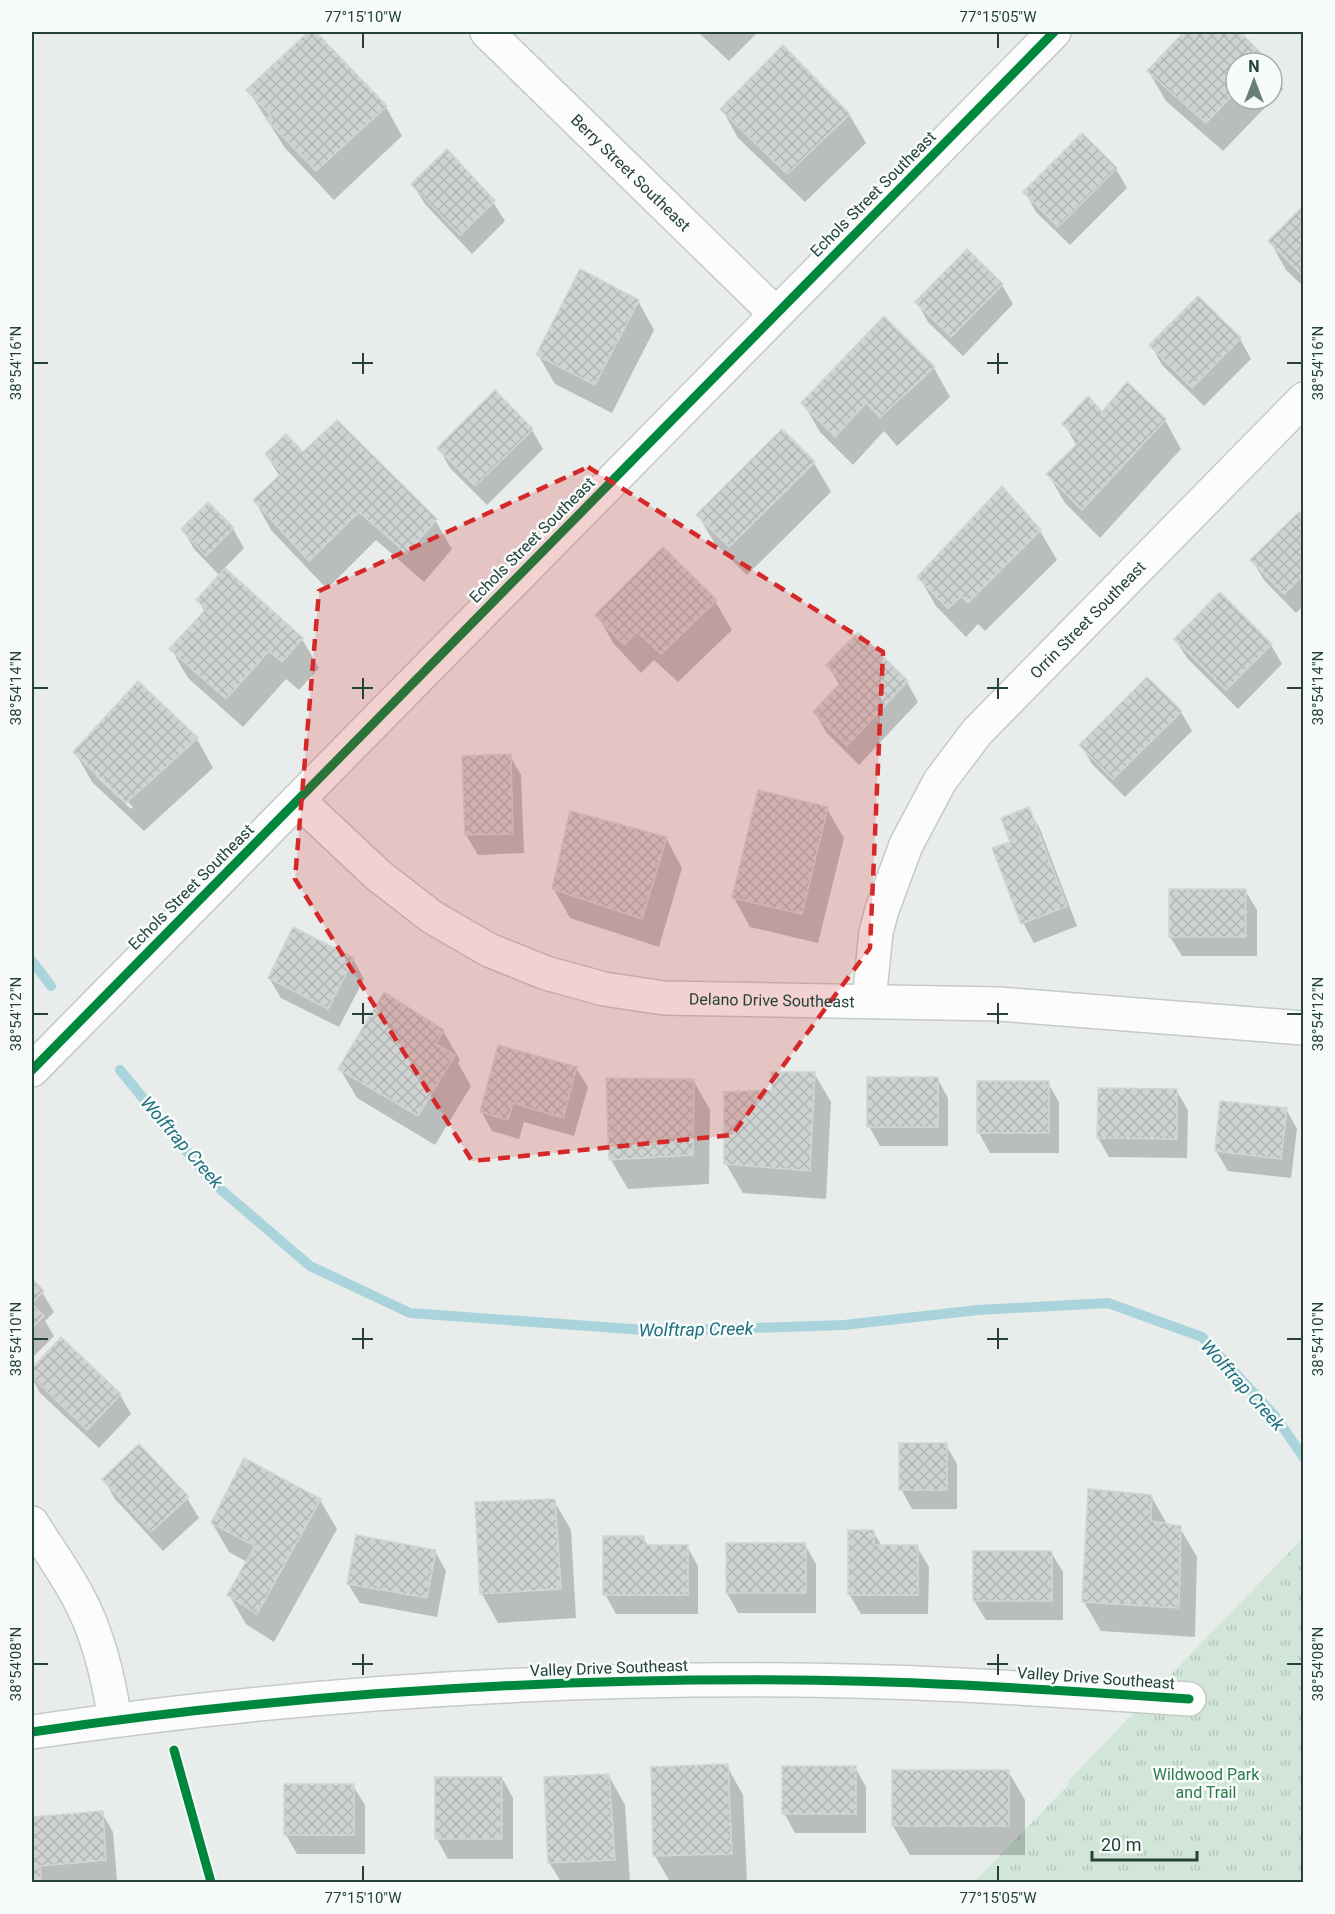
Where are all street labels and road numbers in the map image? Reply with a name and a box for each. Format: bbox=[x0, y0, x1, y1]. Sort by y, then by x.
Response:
street label: Berry Street Southeast bbox=[567, 110, 695, 235]
street label: Echols Street Southeast bbox=[806, 127, 940, 261]
street label: Echols Street Southeast bbox=[465, 473, 599, 607]
street label: Orrin Street Southeast bbox=[1026, 557, 1149, 682]
street label: Echols Street Southeast bbox=[124, 820, 258, 954]
street label: Delano Drive Southeast bbox=[689, 989, 855, 1011]
street label: Valley Drive Southeast bbox=[530, 1656, 688, 1680]
street label: Valley Drive Southeast bbox=[1016, 1663, 1176, 1693]

